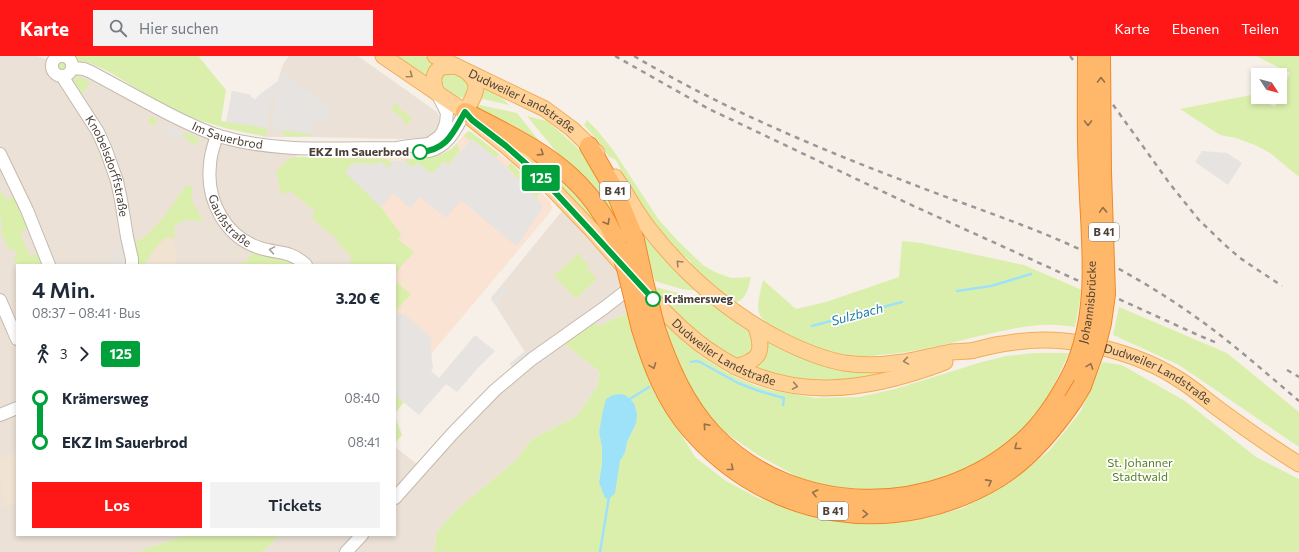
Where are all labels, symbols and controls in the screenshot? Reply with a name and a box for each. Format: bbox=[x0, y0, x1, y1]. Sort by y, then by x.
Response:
search box bbox=[93, 10, 373, 46]
text: Karte bbox=[20, 17, 69, 40]
icon: search bbox=[107, 17, 129, 39]
text: Hier suchen bbox=[139, 19, 219, 37]
text: Karte bbox=[1114, 20, 1150, 37]
text: Ebenen bbox=[1172, 20, 1219, 37]
text: Teilen bbox=[1241, 20, 1279, 37]
street label: Dudweiler Landstraße bbox=[467, 65, 579, 135]
north arrow bbox=[1251, 68, 1287, 104]
map controls bbox=[1251, 68, 1287, 104]
one-way arrow bbox=[406, 70, 413, 78]
one-way arrow bbox=[1097, 77, 1105, 83]
street label: Knobelsdorffstraße bbox=[83, 112, 132, 218]
street label: Im Sauerbrod bbox=[190, 118, 264, 151]
one-way arrow bbox=[1083, 120, 1092, 126]
place label: EKZ Im Sauerbrod bbox=[309, 144, 409, 158]
marker: EKZ Im Sauerbrod bbox=[412, 144, 428, 160]
one-way arrow bbox=[537, 148, 544, 155]
line badge: 125 bbox=[518, 165, 564, 191]
text: 125 bbox=[530, 169, 552, 186]
road number: B 41 bbox=[600, 182, 630, 200]
street label: Gaußstraße bbox=[206, 193, 254, 249]
one-way arrow bbox=[1099, 207, 1108, 213]
one-way arrow bbox=[602, 217, 610, 224]
road number: B 41 bbox=[1089, 223, 1119, 241]
one-way arrow bbox=[269, 246, 275, 255]
one-way arrow bbox=[676, 260, 684, 268]
street label: Johannisbrücke bbox=[1075, 261, 1098, 345]
text: 4 Min. bbox=[32, 276, 95, 303]
text: 3.20 € bbox=[336, 289, 380, 307]
marker: Krämersweg bbox=[645, 291, 661, 307]
place label: Krämersweg bbox=[664, 291, 734, 305]
water label: Sulzbach bbox=[829, 299, 885, 329]
text: 08:37 – 08:41 · Bus bbox=[32, 305, 140, 321]
street label: Dudweiler Landstraße bbox=[670, 315, 777, 388]
street label: Dudweiler Landstraße bbox=[1102, 340, 1215, 407]
icon: walk bbox=[32, 343, 54, 365]
icon: forward bbox=[73, 343, 95, 365]
text: 125 bbox=[109, 345, 132, 362]
text: 3 bbox=[60, 346, 67, 362]
one-way arrow bbox=[903, 357, 909, 365]
one-way arrow bbox=[648, 363, 656, 370]
one-way arrow bbox=[1085, 363, 1093, 370]
one-way arrow bbox=[792, 381, 798, 390]
text: Krämersweg bbox=[62, 389, 148, 407]
text: 08:40 bbox=[344, 390, 380, 406]
one-way arrow bbox=[704, 423, 711, 431]
text: EKZ Im Sauerbrod bbox=[62, 433, 187, 451]
text: 08:41 bbox=[348, 434, 380, 450]
one-way arrow bbox=[1014, 442, 1021, 449]
park label: St. Johanner Stadtwald bbox=[1107, 455, 1173, 483]
one-way arrow bbox=[726, 463, 733, 470]
one-way arrow bbox=[985, 480, 992, 487]
button: Los bbox=[32, 482, 202, 528]
button: Tickets bbox=[210, 482, 380, 528]
one-way arrow bbox=[812, 489, 819, 497]
road number: B 41 bbox=[818, 502, 848, 520]
one-way arrow bbox=[862, 510, 868, 518]

